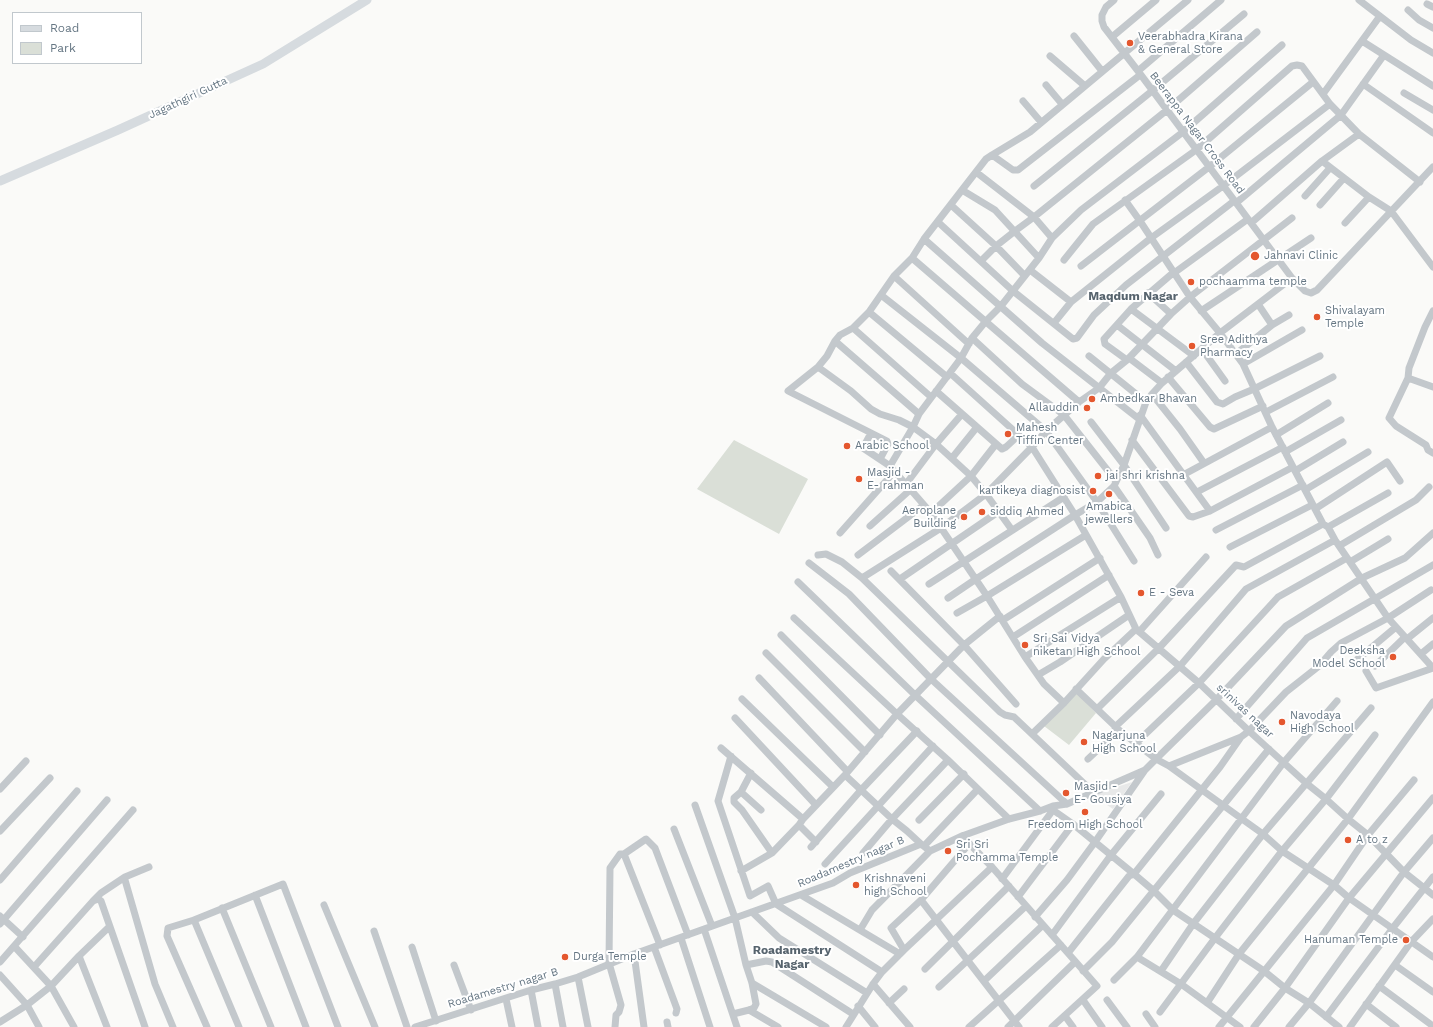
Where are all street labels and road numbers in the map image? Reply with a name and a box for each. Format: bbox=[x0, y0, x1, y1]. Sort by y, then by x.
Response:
street label: Beerappa Nagar Cross Road bbox=[1147, 69, 1247, 197]
street label: Jagathgiri Gutta bbox=[147, 74, 229, 122]
street label: srinivas nagar bbox=[1213, 681, 1277, 741]
street label: Roadamestry nagar B bbox=[796, 834, 906, 890]
street label: Roadamestry nagar B bbox=[446, 965, 560, 1011]

